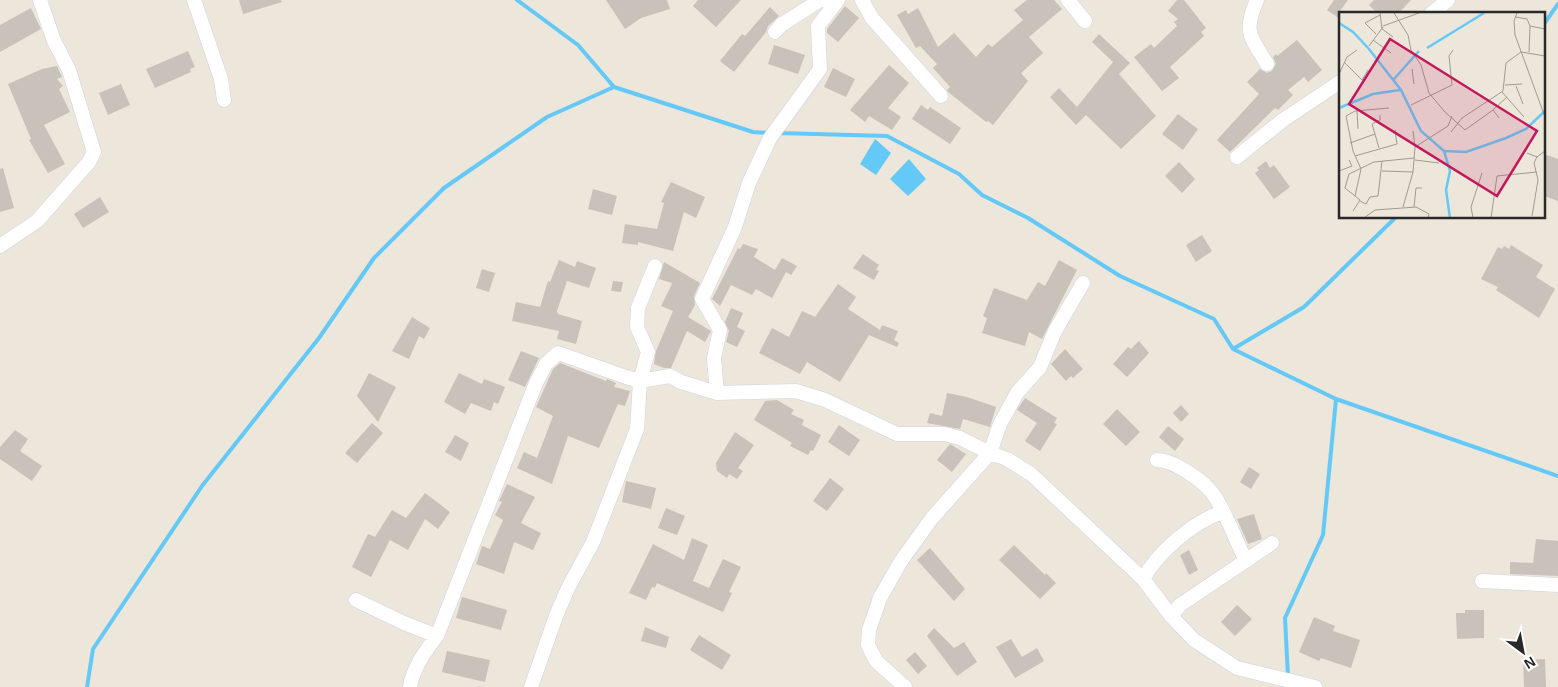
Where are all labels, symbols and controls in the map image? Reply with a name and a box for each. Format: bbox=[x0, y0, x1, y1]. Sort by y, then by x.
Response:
inset map bbox=[1339, 12, 1546, 219]
north arrow bbox=[1498, 627, 1548, 677]
text: N bbox=[1521, 654, 1538, 672]

